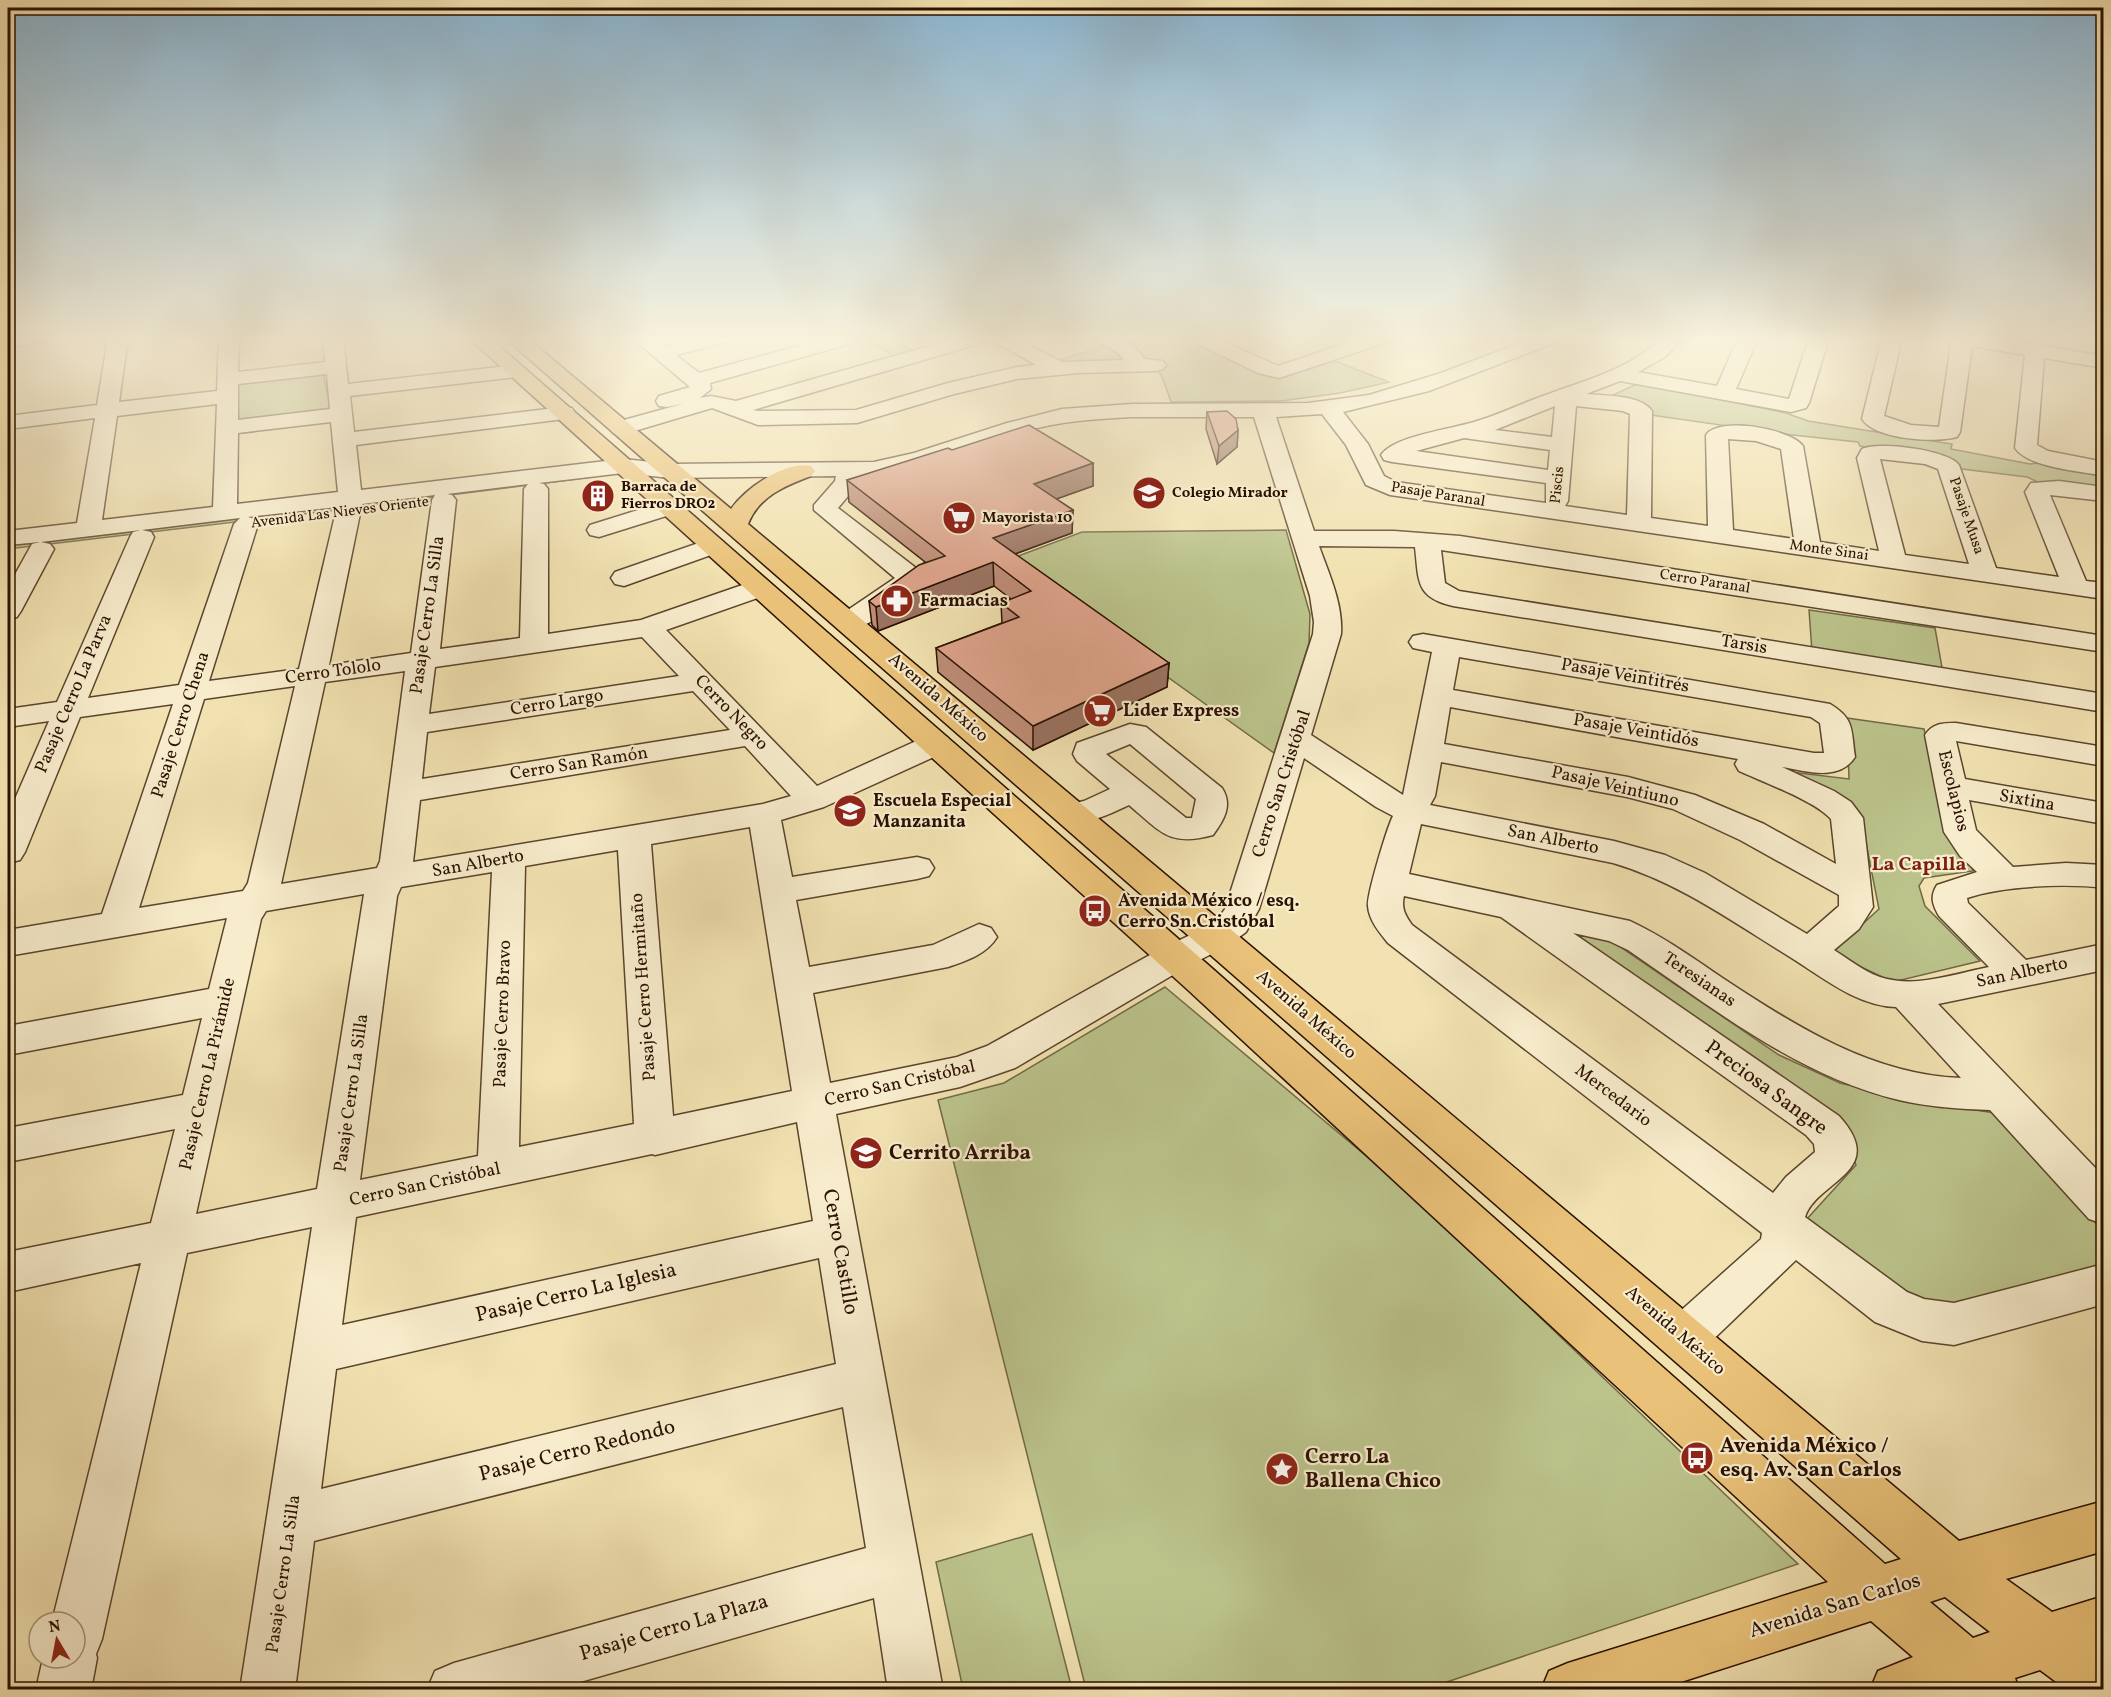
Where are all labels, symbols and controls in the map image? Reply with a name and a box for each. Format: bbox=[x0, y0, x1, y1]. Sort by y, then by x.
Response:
street label: Piscis bbox=[1546, 465, 1570, 505]
school or university icon: Colegio Mirador bbox=[1131, 475, 1167, 511]
street label: Pasaje Musa bbox=[1943, 475, 1989, 557]
place label: Barraca de Fierros DRO2 bbox=[621, 477, 716, 515]
street label: Pasaje Paranal bbox=[1389, 477, 1487, 513]
building icon: Barraca de Fierros DRO2 bbox=[580, 478, 616, 514]
place label: Colegio Mirador bbox=[1172, 483, 1288, 504]
street label: Avenida Las Nieves Oriente bbox=[250, 492, 430, 534]
supermarket icon: Mayorista 10 bbox=[941, 500, 977, 536]
place label: Mayorista 10 bbox=[982, 508, 1072, 529]
street label: Pasaje Cerro La Silla bbox=[405, 534, 451, 696]
street label: Monte Sinai bbox=[1788, 535, 1870, 567]
street label: Cerro Paranal bbox=[1658, 564, 1752, 600]
pharmacy icon: Farmacias bbox=[879, 583, 915, 619]
place label: Farmacias bbox=[920, 589, 1008, 614]
street label: Pasaje Cerro La Parva bbox=[29, 611, 119, 777]
street label: Tarsis bbox=[1719, 629, 1769, 661]
street label: Avenida México bbox=[882, 647, 994, 749]
street label: Pasaje Cerro Chena bbox=[146, 649, 216, 801]
street label: Pasaje Veintitrés bbox=[1559, 652, 1691, 700]
street label: Cerro Tololo bbox=[284, 653, 382, 691]
street label: Cerro Negro bbox=[688, 670, 774, 756]
street label: Cerro Largo bbox=[509, 683, 605, 723]
supermarket icon: Lider Express bbox=[1082, 693, 1118, 729]
place label: Lider Express bbox=[1123, 699, 1239, 724]
street label: Cerro San Cristóbal bbox=[1246, 707, 1318, 861]
street label: Pasaje Veintidós bbox=[1571, 708, 1701, 754]
street label: Cerro San Ramón bbox=[508, 741, 650, 787]
street label: Escolapios bbox=[1931, 748, 1975, 834]
street label: Pasaje Veintiuno bbox=[1549, 760, 1681, 814]
street label: Sixtina bbox=[1997, 784, 2057, 818]
place label: Escuela Especial Manzanita bbox=[873, 789, 1011, 835]
school or university icon: Escuela Especial Manzanita bbox=[832, 793, 868, 829]
street label: San Alberto bbox=[1505, 819, 1601, 861]
street label: San Alberto bbox=[430, 844, 526, 884]
district label: La Capilla bbox=[1872, 851, 1966, 879]
place label: Avenida México / esq. Cerro Sn.Cristóbal bbox=[1118, 889, 1300, 935]
street label: Pasaje Cerro Hermitaño bbox=[625, 892, 663, 1082]
bus stop icon: Avenida México / esq. Cerro Sn.Cristóbal bbox=[1077, 893, 1113, 929]
street label: Pasaje Cerro Bravo bbox=[488, 940, 518, 1088]
street label: Teresianas bbox=[1657, 946, 1741, 1014]
street label: San Alberto bbox=[1974, 951, 2070, 995]
street label: Avenida México bbox=[1250, 964, 1362, 1066]
street label: Pasaje Cerro La Pirámide bbox=[174, 975, 242, 1173]
street label: Pasaje Cerro La Silla bbox=[329, 1012, 375, 1174]
street label: Preciosa Sangre bbox=[1699, 1033, 1833, 1143]
street label: Cerro San Cristóbal bbox=[822, 1055, 978, 1113]
street label: Mercedario bbox=[1569, 1059, 1657, 1133]
school or university icon: Cerrito Arriba bbox=[848, 1135, 884, 1171]
place label: Cerrito Arriba bbox=[889, 1139, 1031, 1168]
street label: Cerro San Cristóbal bbox=[347, 1157, 503, 1213]
street label: Cerro Castillo bbox=[815, 1187, 865, 1317]
street label: Pasaje Cerro La Iglesia bbox=[473, 1256, 679, 1330]
street label: Avenida México bbox=[1619, 1280, 1731, 1382]
street label: Pasaje Cerro Redondo bbox=[476, 1413, 678, 1489]
place label: Avenida México / esq. Av. San Carlos bbox=[1720, 1432, 1902, 1485]
bus stop icon: Avenida México / esq. Av. San Carlos bbox=[1679, 1440, 1715, 1476]
place label: Cerro La Ballena Chico bbox=[1305, 1443, 1441, 1496]
place icon: Cerro La Ballena Chico bbox=[1264, 1451, 1300, 1487]
street label: Pasaje Cerro La Silla bbox=[261, 1493, 307, 1655]
street label: Avenida San Carlos bbox=[1746, 1566, 1924, 1646]
street label: Pasaje Cerro La Plaza bbox=[576, 1587, 772, 1669]
north arrow bbox=[27, 1610, 87, 1670]
text: N bbox=[47, 1615, 63, 1639]

